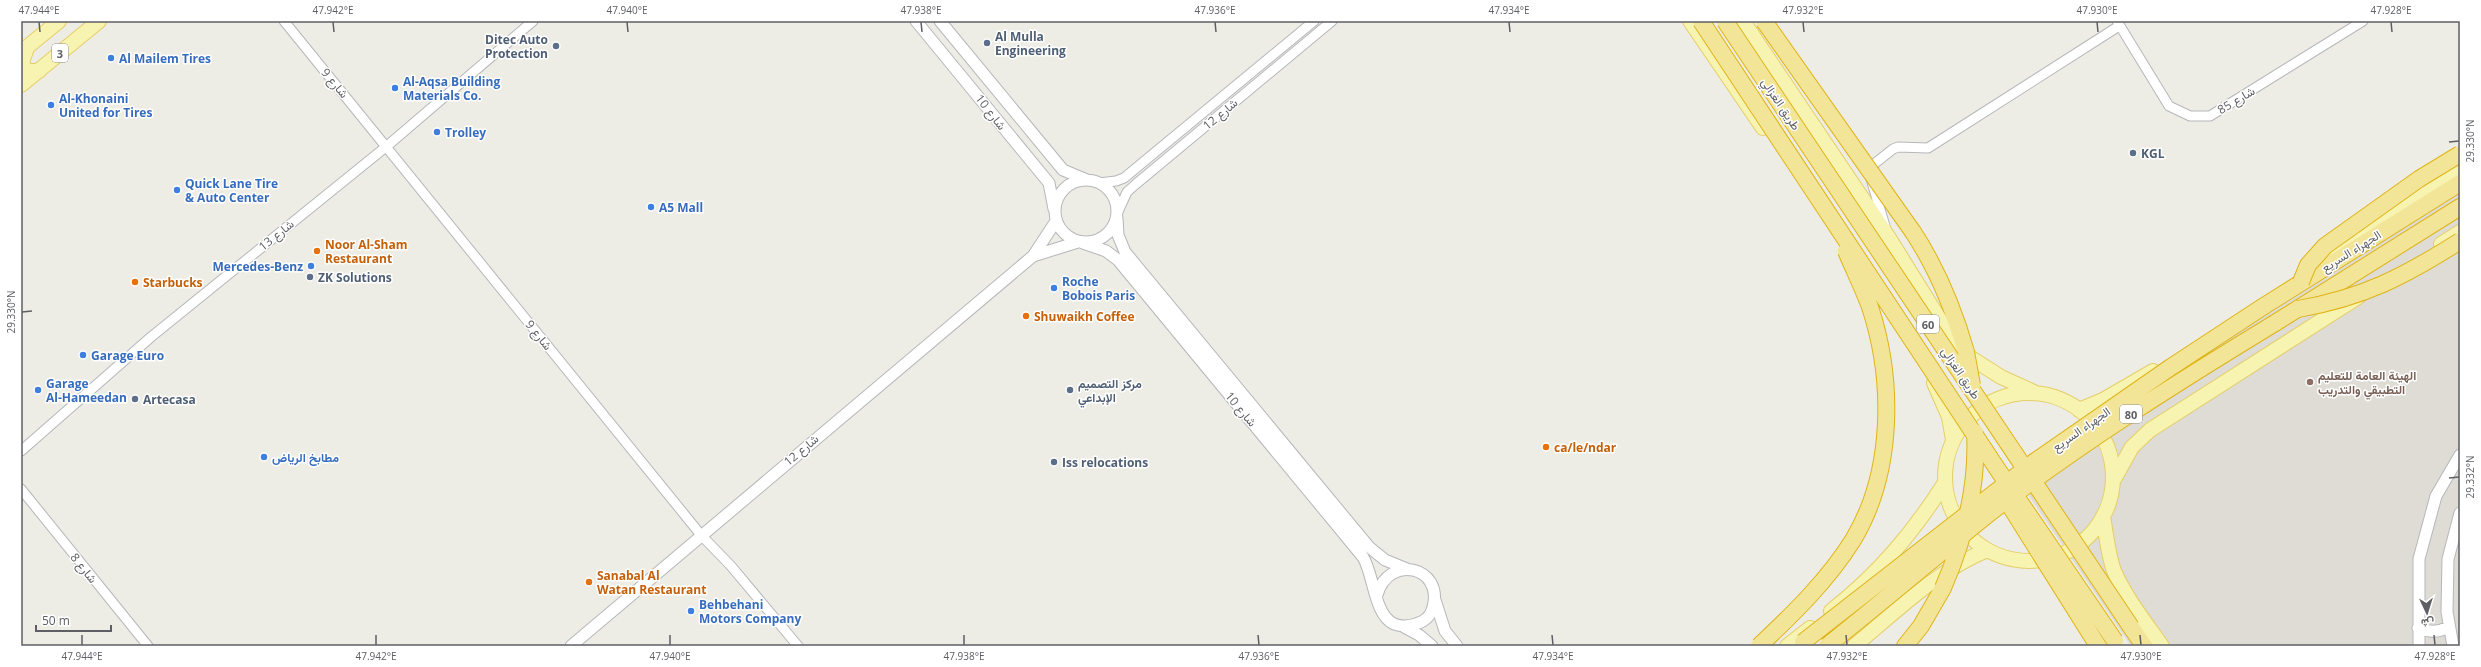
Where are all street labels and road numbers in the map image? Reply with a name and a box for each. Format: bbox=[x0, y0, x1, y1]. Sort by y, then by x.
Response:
road number: 3 bbox=[52, 44, 68, 62]
street label: شارع 9 bbox=[317, 64, 352, 102]
street label: طريق الغزالي bbox=[1756, 75, 1805, 135]
street label: شارع 85 bbox=[2214, 82, 2258, 119]
street label: شارع 10 bbox=[971, 91, 1010, 134]
street label: شارع 12 bbox=[1199, 94, 1242, 134]
street label: شارع 13 bbox=[255, 215, 298, 255]
street label: الجهراء السريع bbox=[2318, 226, 2385, 277]
road number: 60 bbox=[1917, 315, 1939, 333]
street label: شارع 9 bbox=[521, 316, 556, 354]
street label: طريق الغزالي bbox=[1936, 344, 1985, 404]
street label: شارع 10 bbox=[1221, 388, 1261, 431]
street label: الجهراء السريع bbox=[2048, 403, 2114, 456]
road number: 80 bbox=[2120, 405, 2142, 423]
street label: شارع 12 bbox=[780, 430, 823, 470]
street label: شارع 8 bbox=[66, 549, 101, 587]

